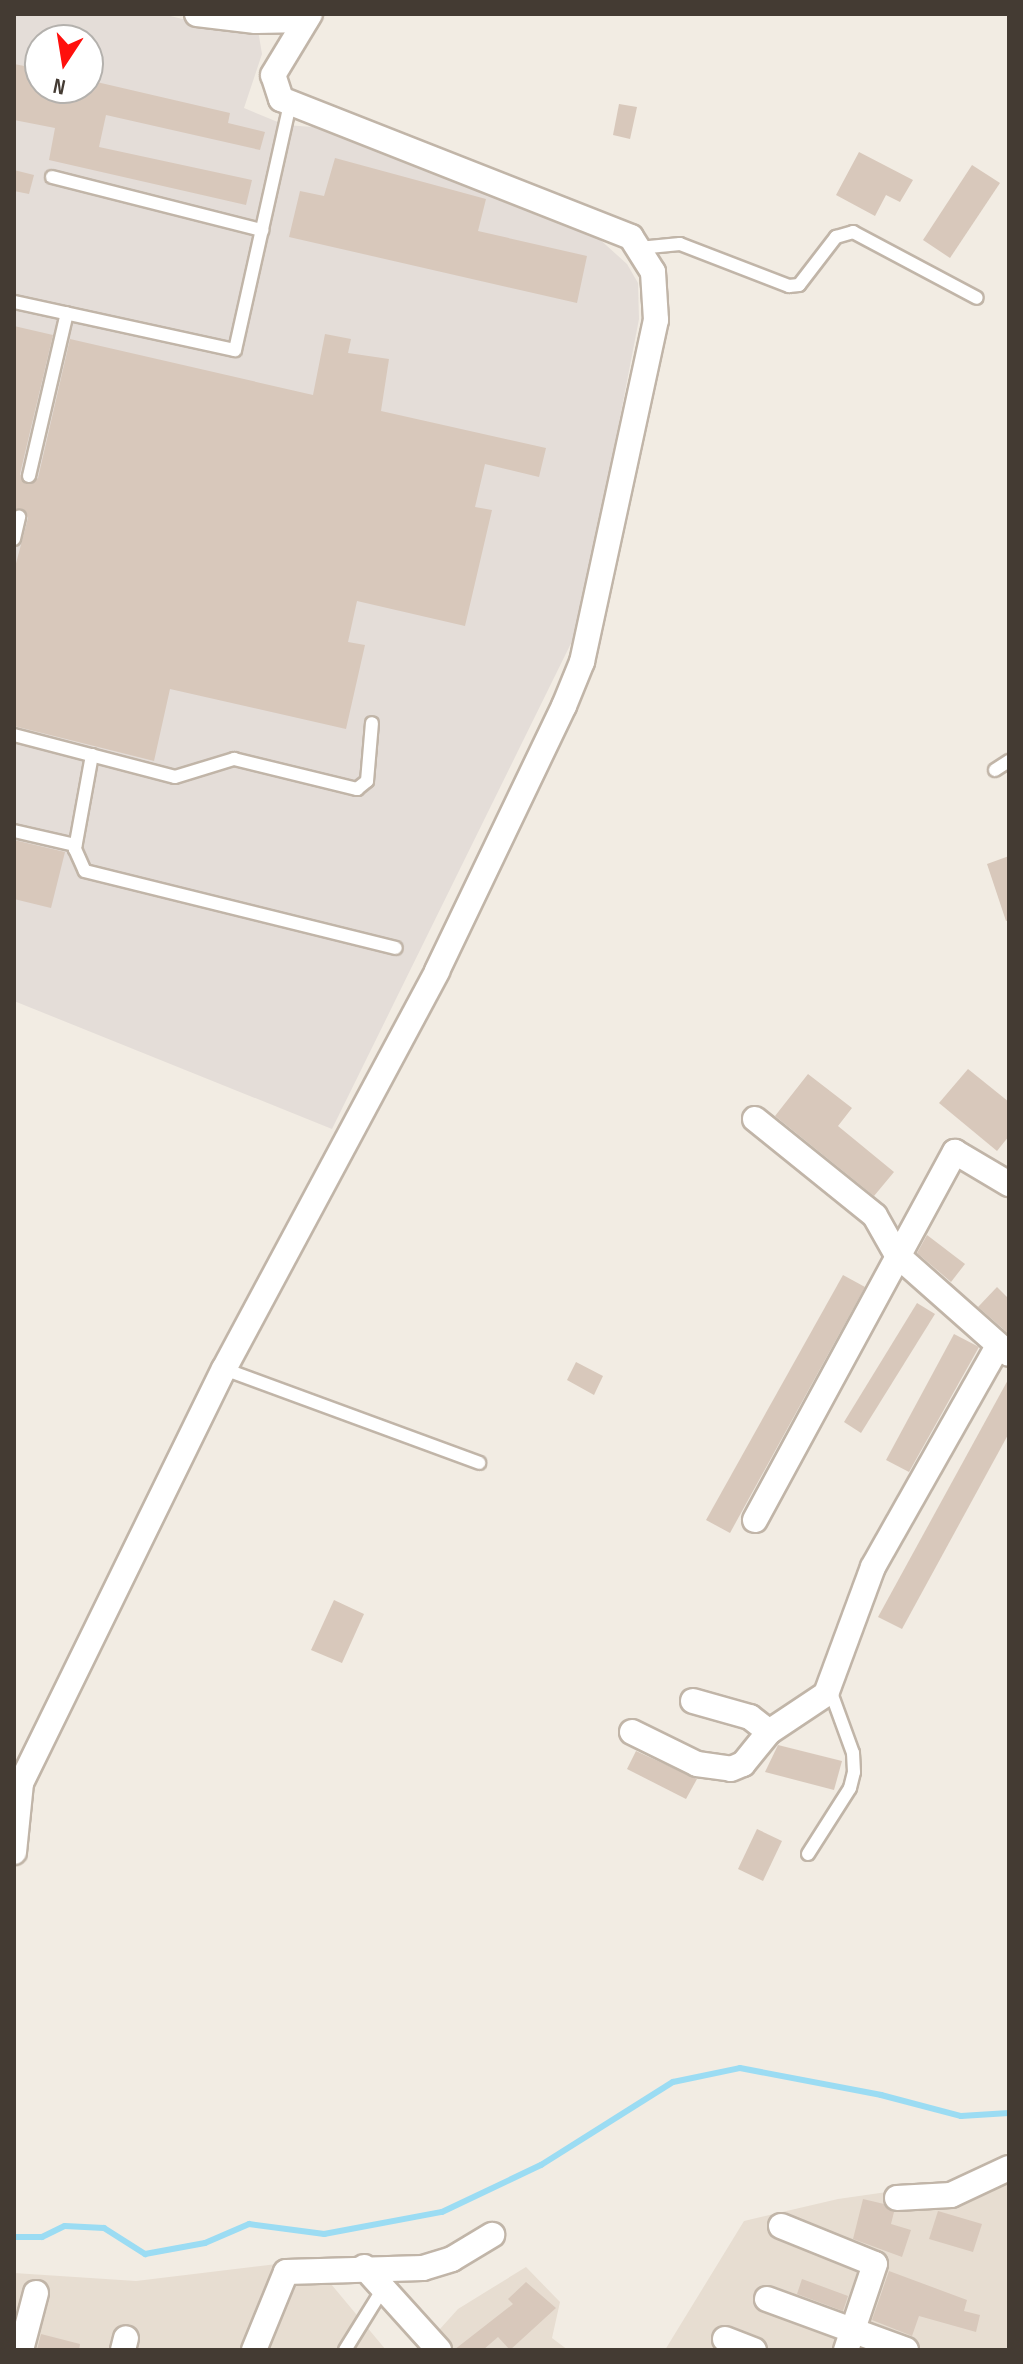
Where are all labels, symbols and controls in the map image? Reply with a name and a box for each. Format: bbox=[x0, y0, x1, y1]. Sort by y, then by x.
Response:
north arrow bbox=[24, 24, 104, 104]
text: N bbox=[51, 72, 68, 100]

